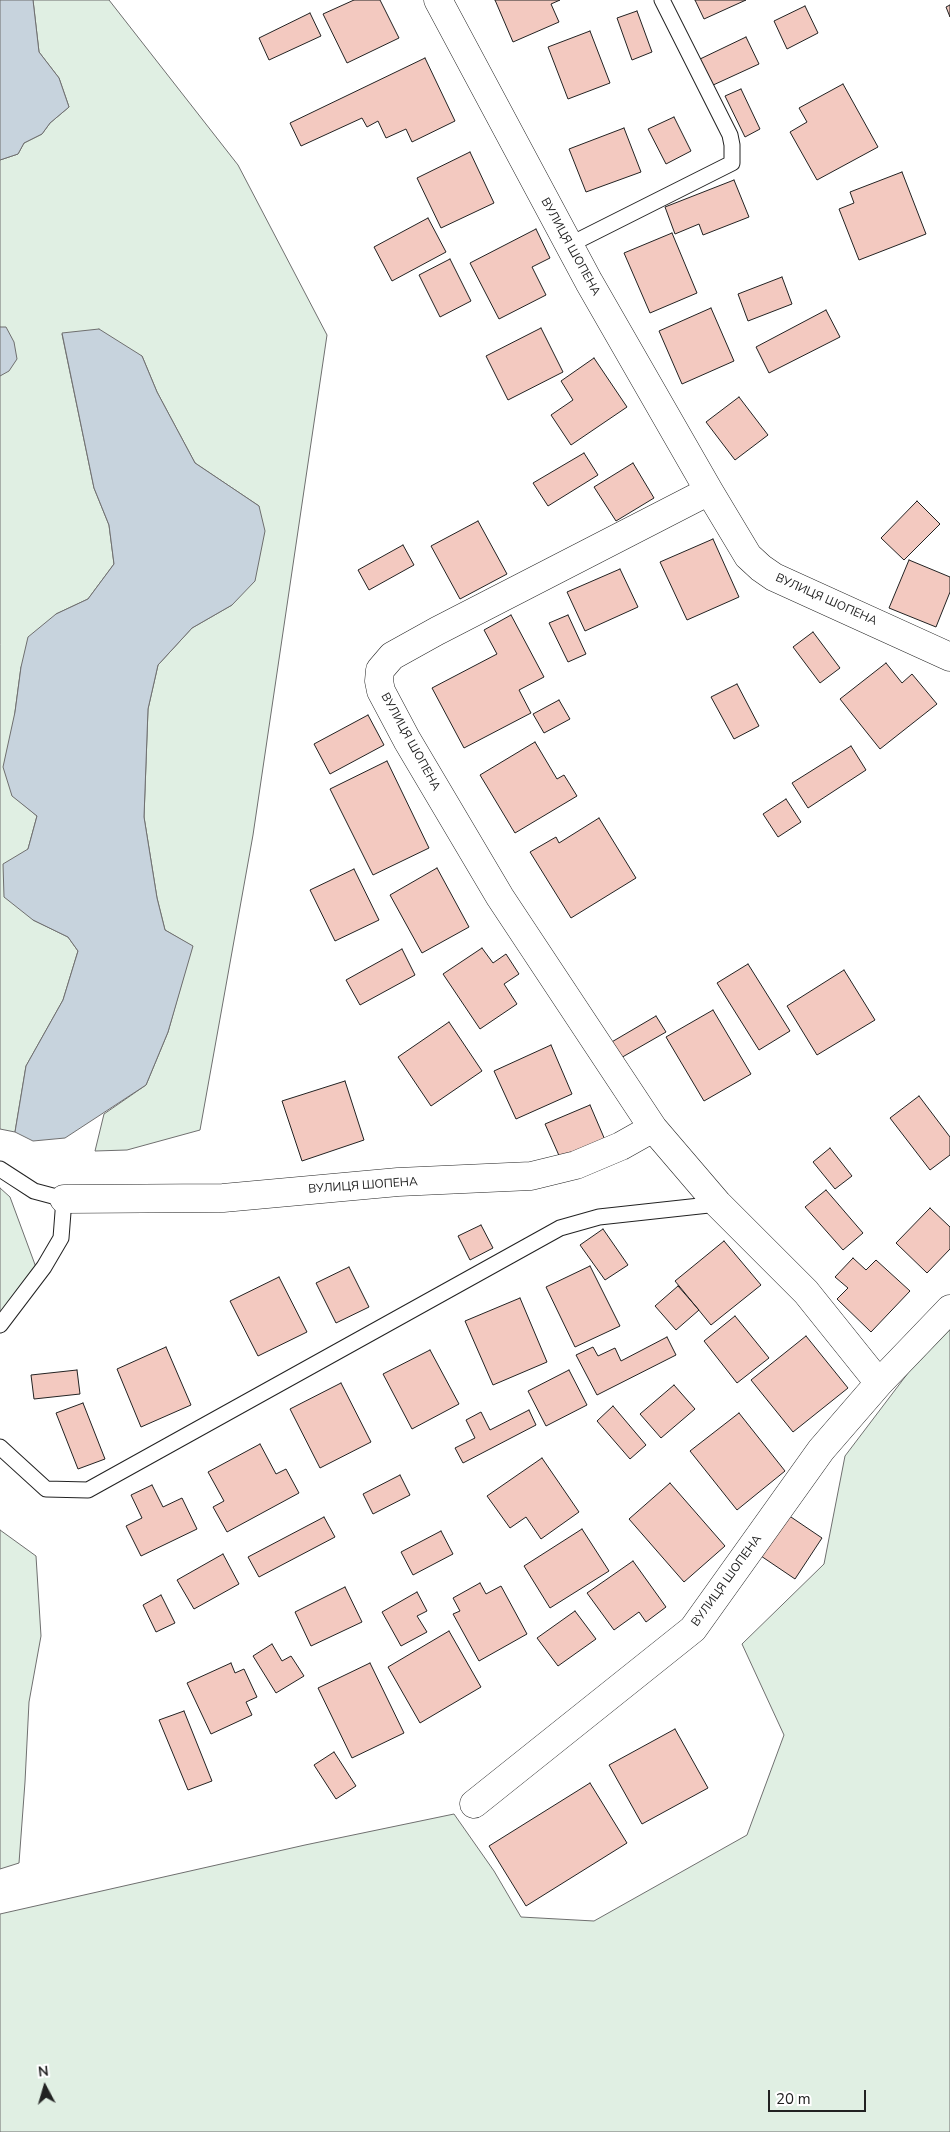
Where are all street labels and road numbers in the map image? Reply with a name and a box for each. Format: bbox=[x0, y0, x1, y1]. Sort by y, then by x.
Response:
street label: ВУЛИЦЯ ШОПЕНА bbox=[537, 196, 603, 298]
street label: ВУЛИЦЯ ШОПЕНА bbox=[773, 571, 879, 629]
street label: ВУЛИЦЯ ШОПЕНА bbox=[377, 691, 443, 793]
street label: ВУЛИЦЯ ШОПЕНА bbox=[308, 1175, 418, 1197]
street label: ВУЛИЦЯ ШОПЕНА bbox=[689, 1532, 765, 1630]

